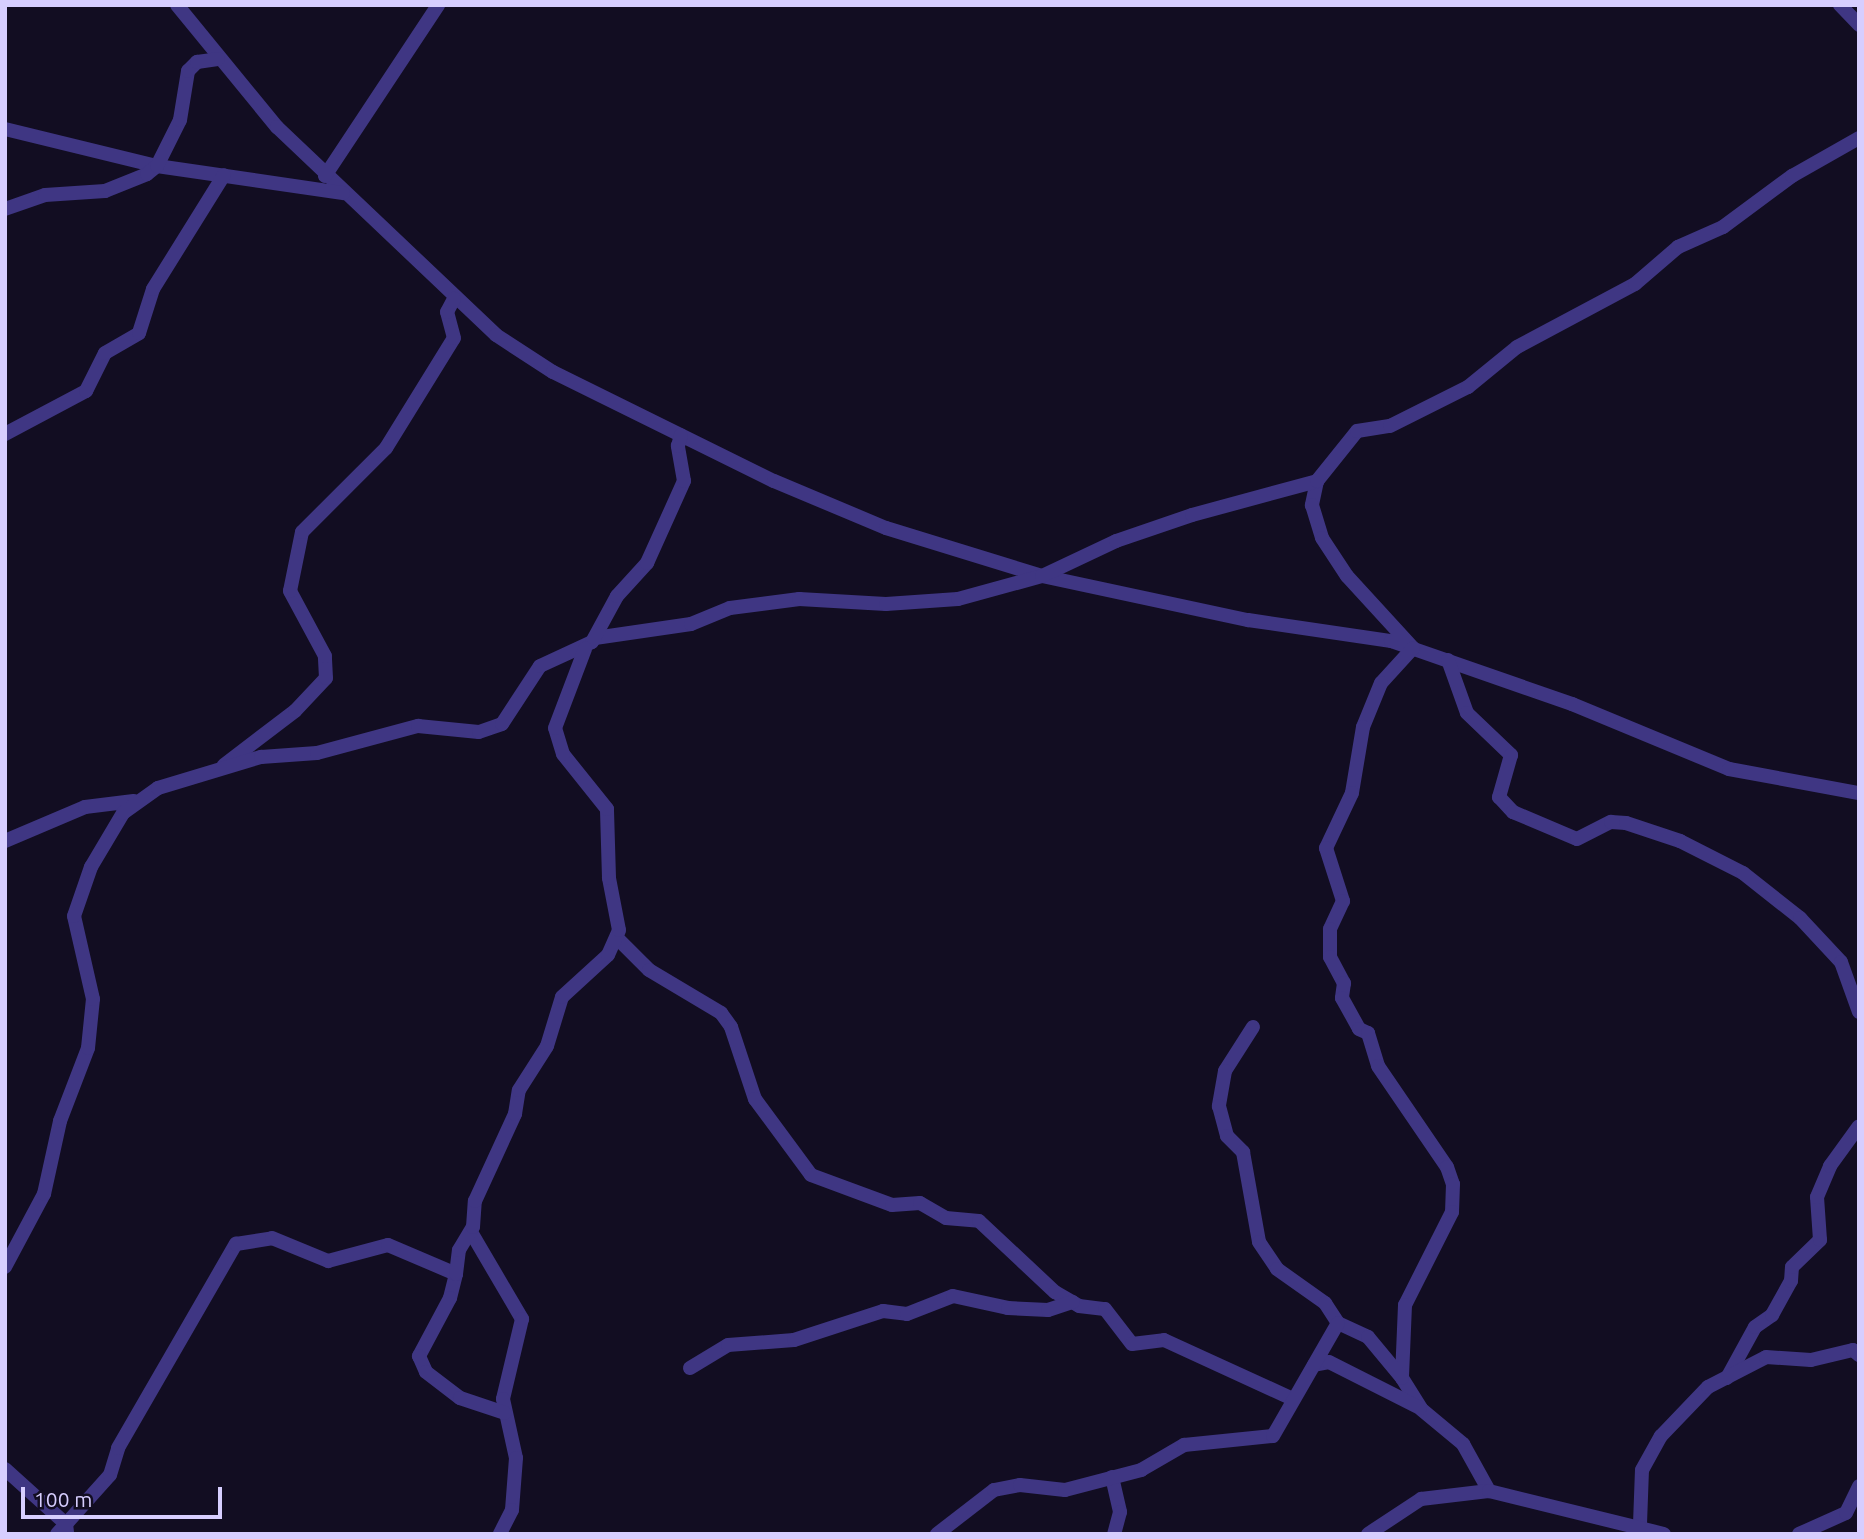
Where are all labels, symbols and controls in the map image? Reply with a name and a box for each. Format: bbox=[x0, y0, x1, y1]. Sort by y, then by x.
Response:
scale bar bbox=[24, 1472, 226, 1516]
text: 100 m bbox=[34, 1487, 92, 1511]

